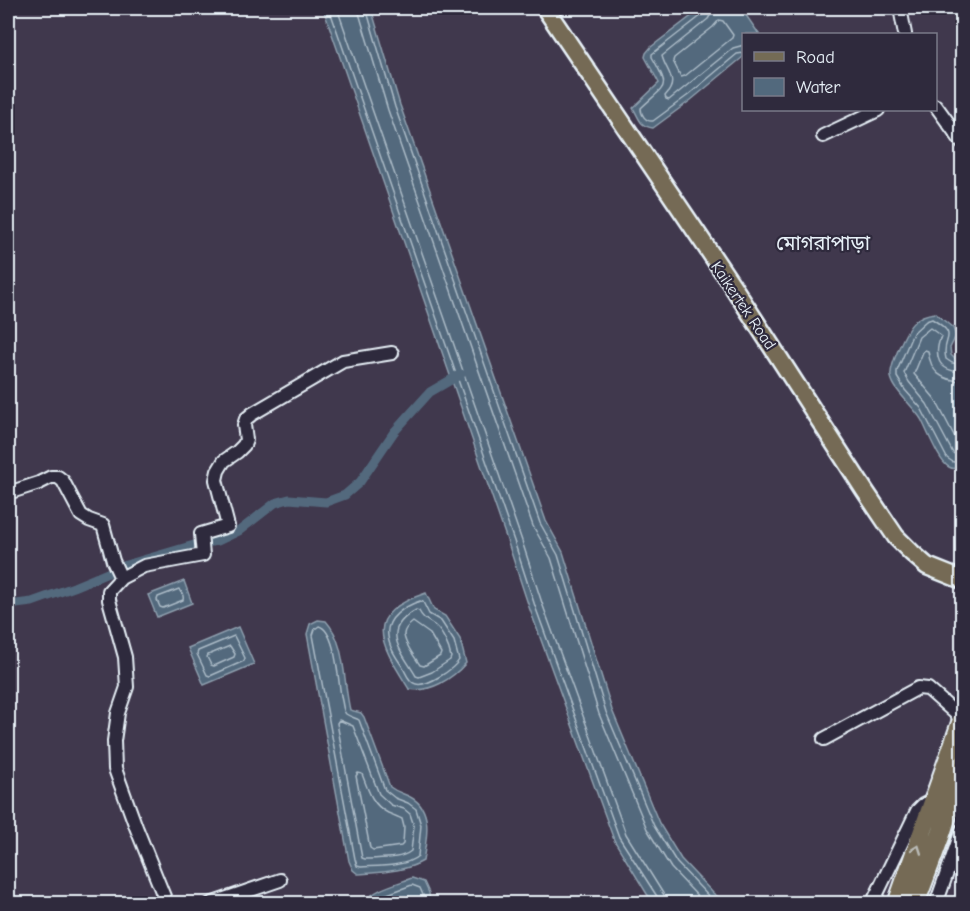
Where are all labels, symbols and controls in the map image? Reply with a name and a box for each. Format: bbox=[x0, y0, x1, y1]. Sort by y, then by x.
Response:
legend bbox=[742, 33, 937, 111]
text: Road bbox=[796, 47, 835, 68]
text: Water bbox=[796, 77, 841, 98]
district label: মোগরাপাড়া bbox=[776, 232, 871, 255]
street label: Kaikertek Road bbox=[707, 258, 779, 353]
one-way arrow bbox=[909, 844, 922, 854]

